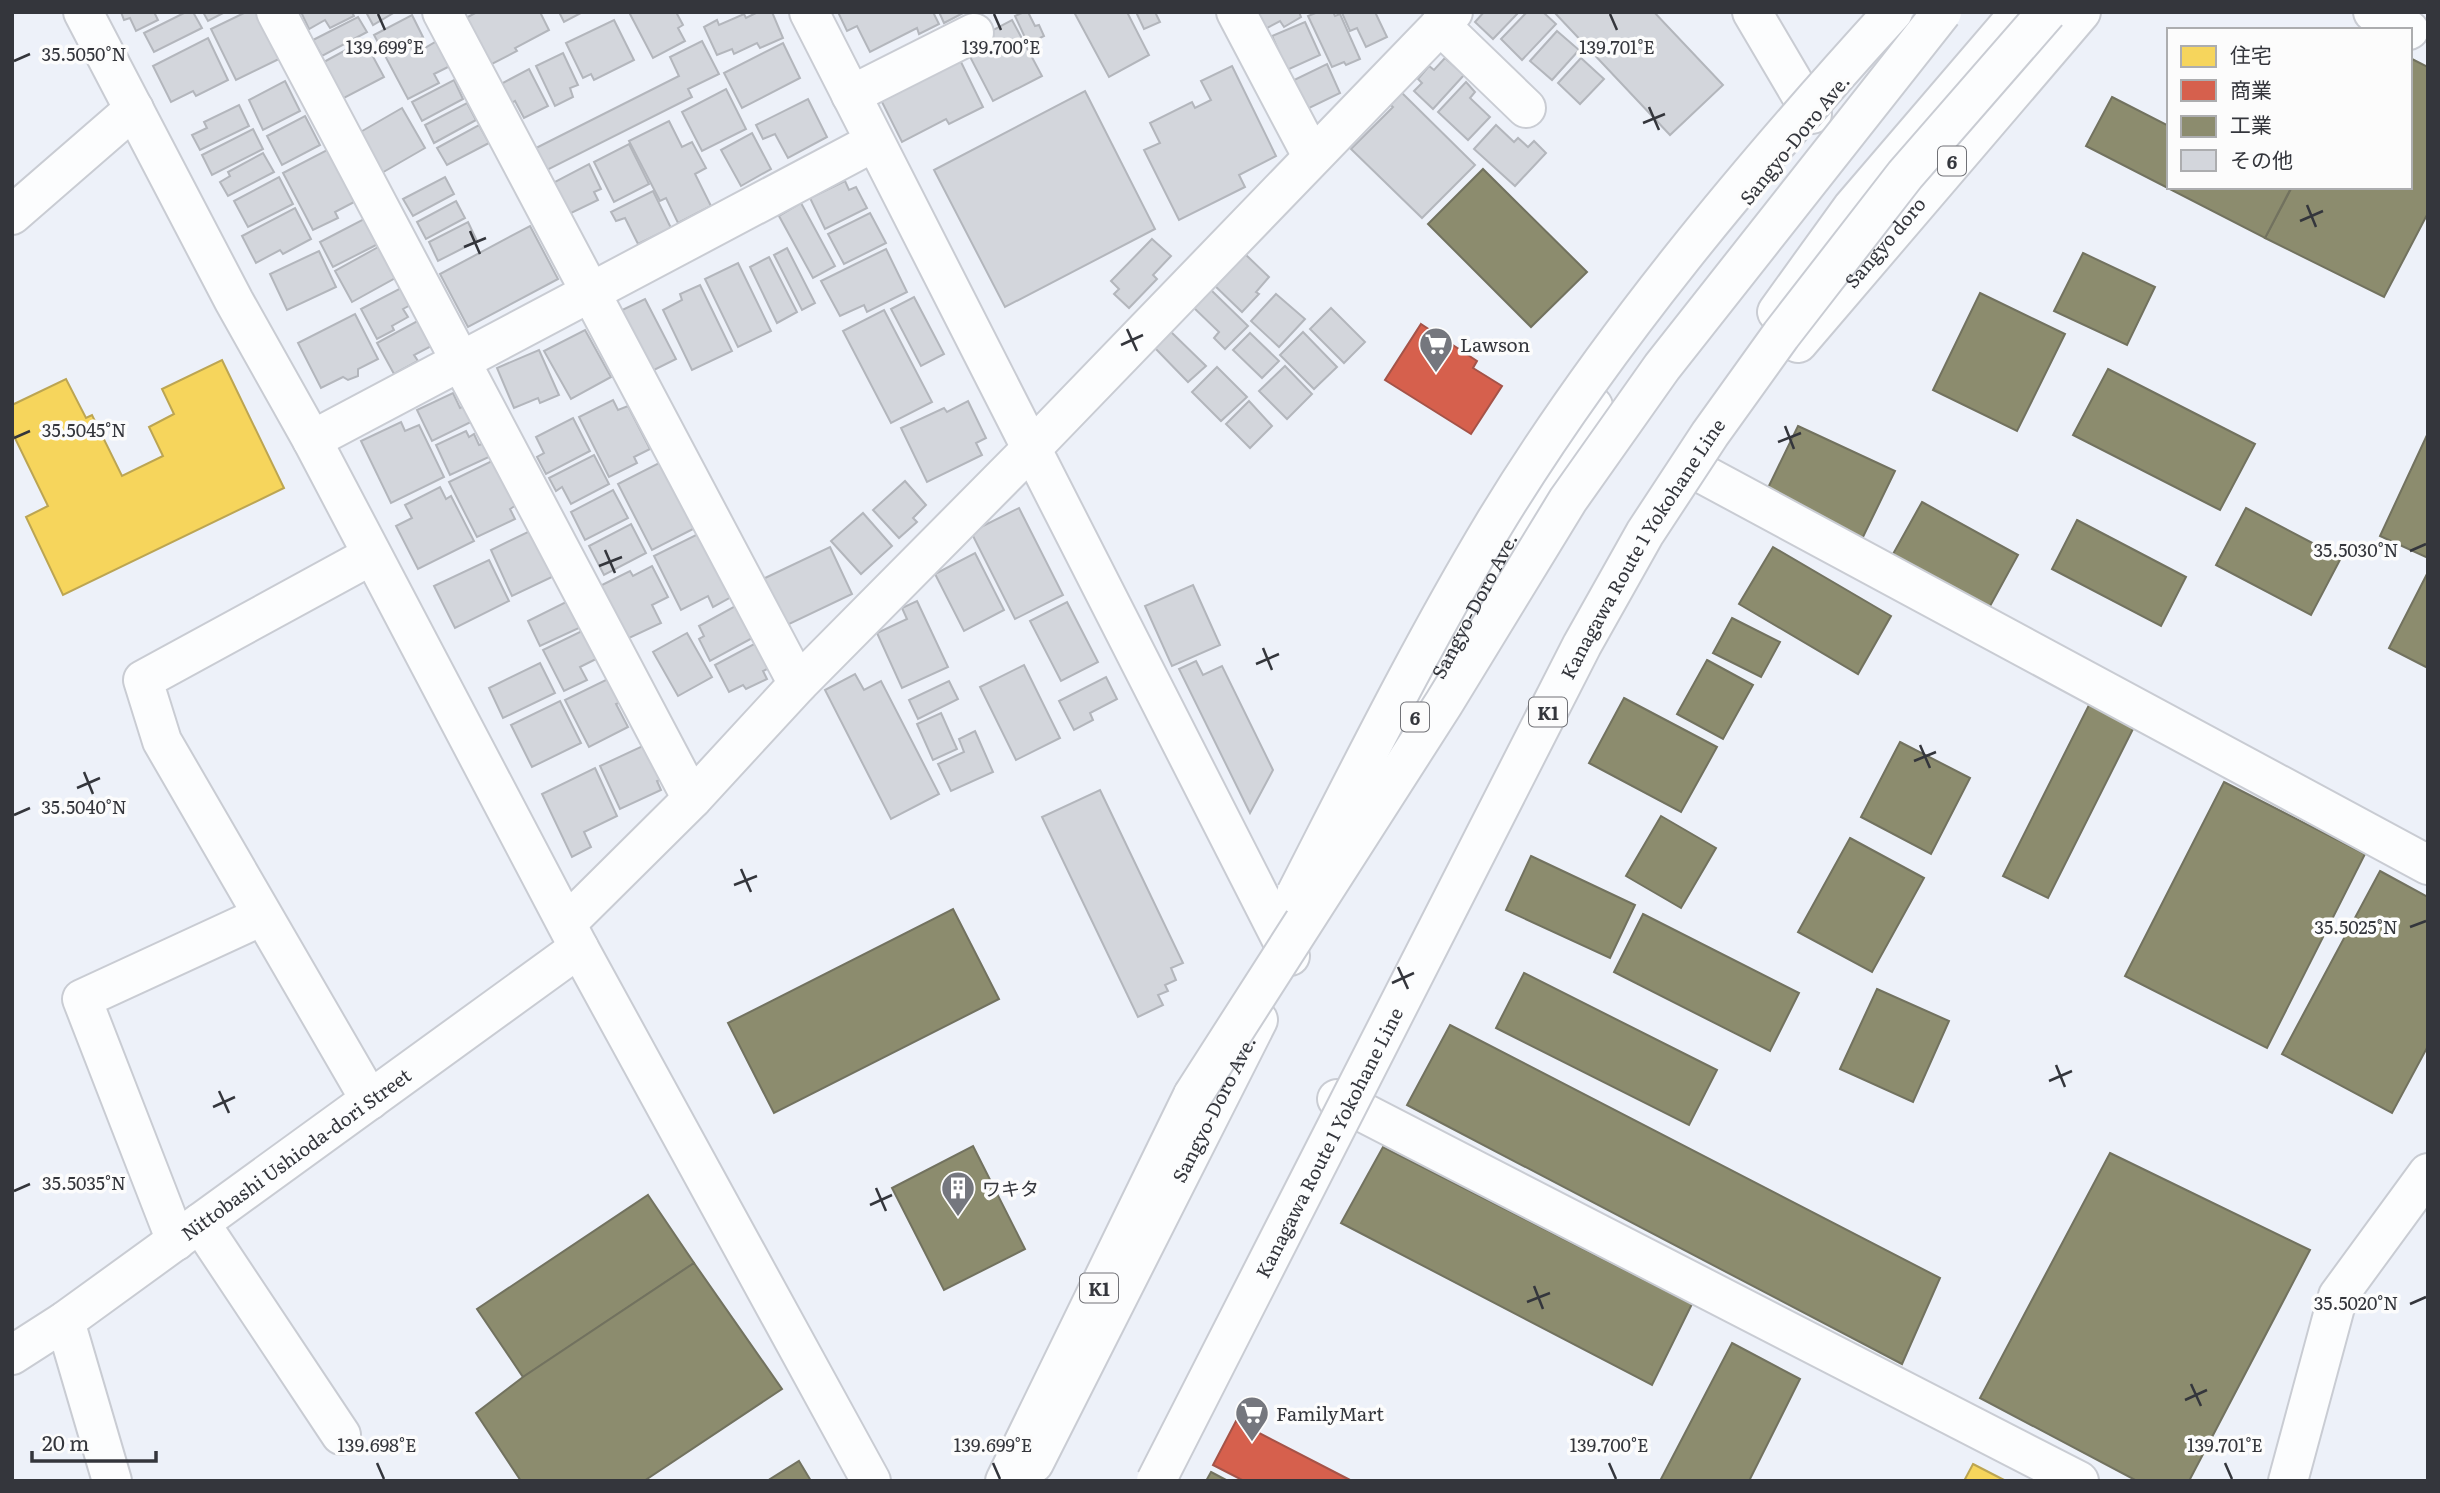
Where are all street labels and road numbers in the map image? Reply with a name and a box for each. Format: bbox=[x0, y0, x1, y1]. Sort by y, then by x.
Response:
street label: Sangyo-Doro Ave. bbox=[1732, 68, 1856, 210]
road number: 6 bbox=[1938, 146, 1966, 176]
street label: Sangyo doro bbox=[1837, 190, 1932, 294]
street label: Kanagawa Route 1 Yokohane Line bbox=[1553, 412, 1731, 684]
street label: Sangyo-Doro Ave. bbox=[1424, 528, 1523, 683]
road number: K1 bbox=[1529, 698, 1567, 726]
road number: 6 bbox=[1401, 702, 1429, 732]
street label: Kanagawa Route 1 Yokohane Line bbox=[1248, 1002, 1409, 1283]
street label: Sangyo-Doro Ave. bbox=[1164, 1031, 1262, 1187]
street label: Nittobashi Ushioda-dori Street bbox=[175, 1061, 417, 1246]
road number: K1 bbox=[1080, 1274, 1118, 1302]

